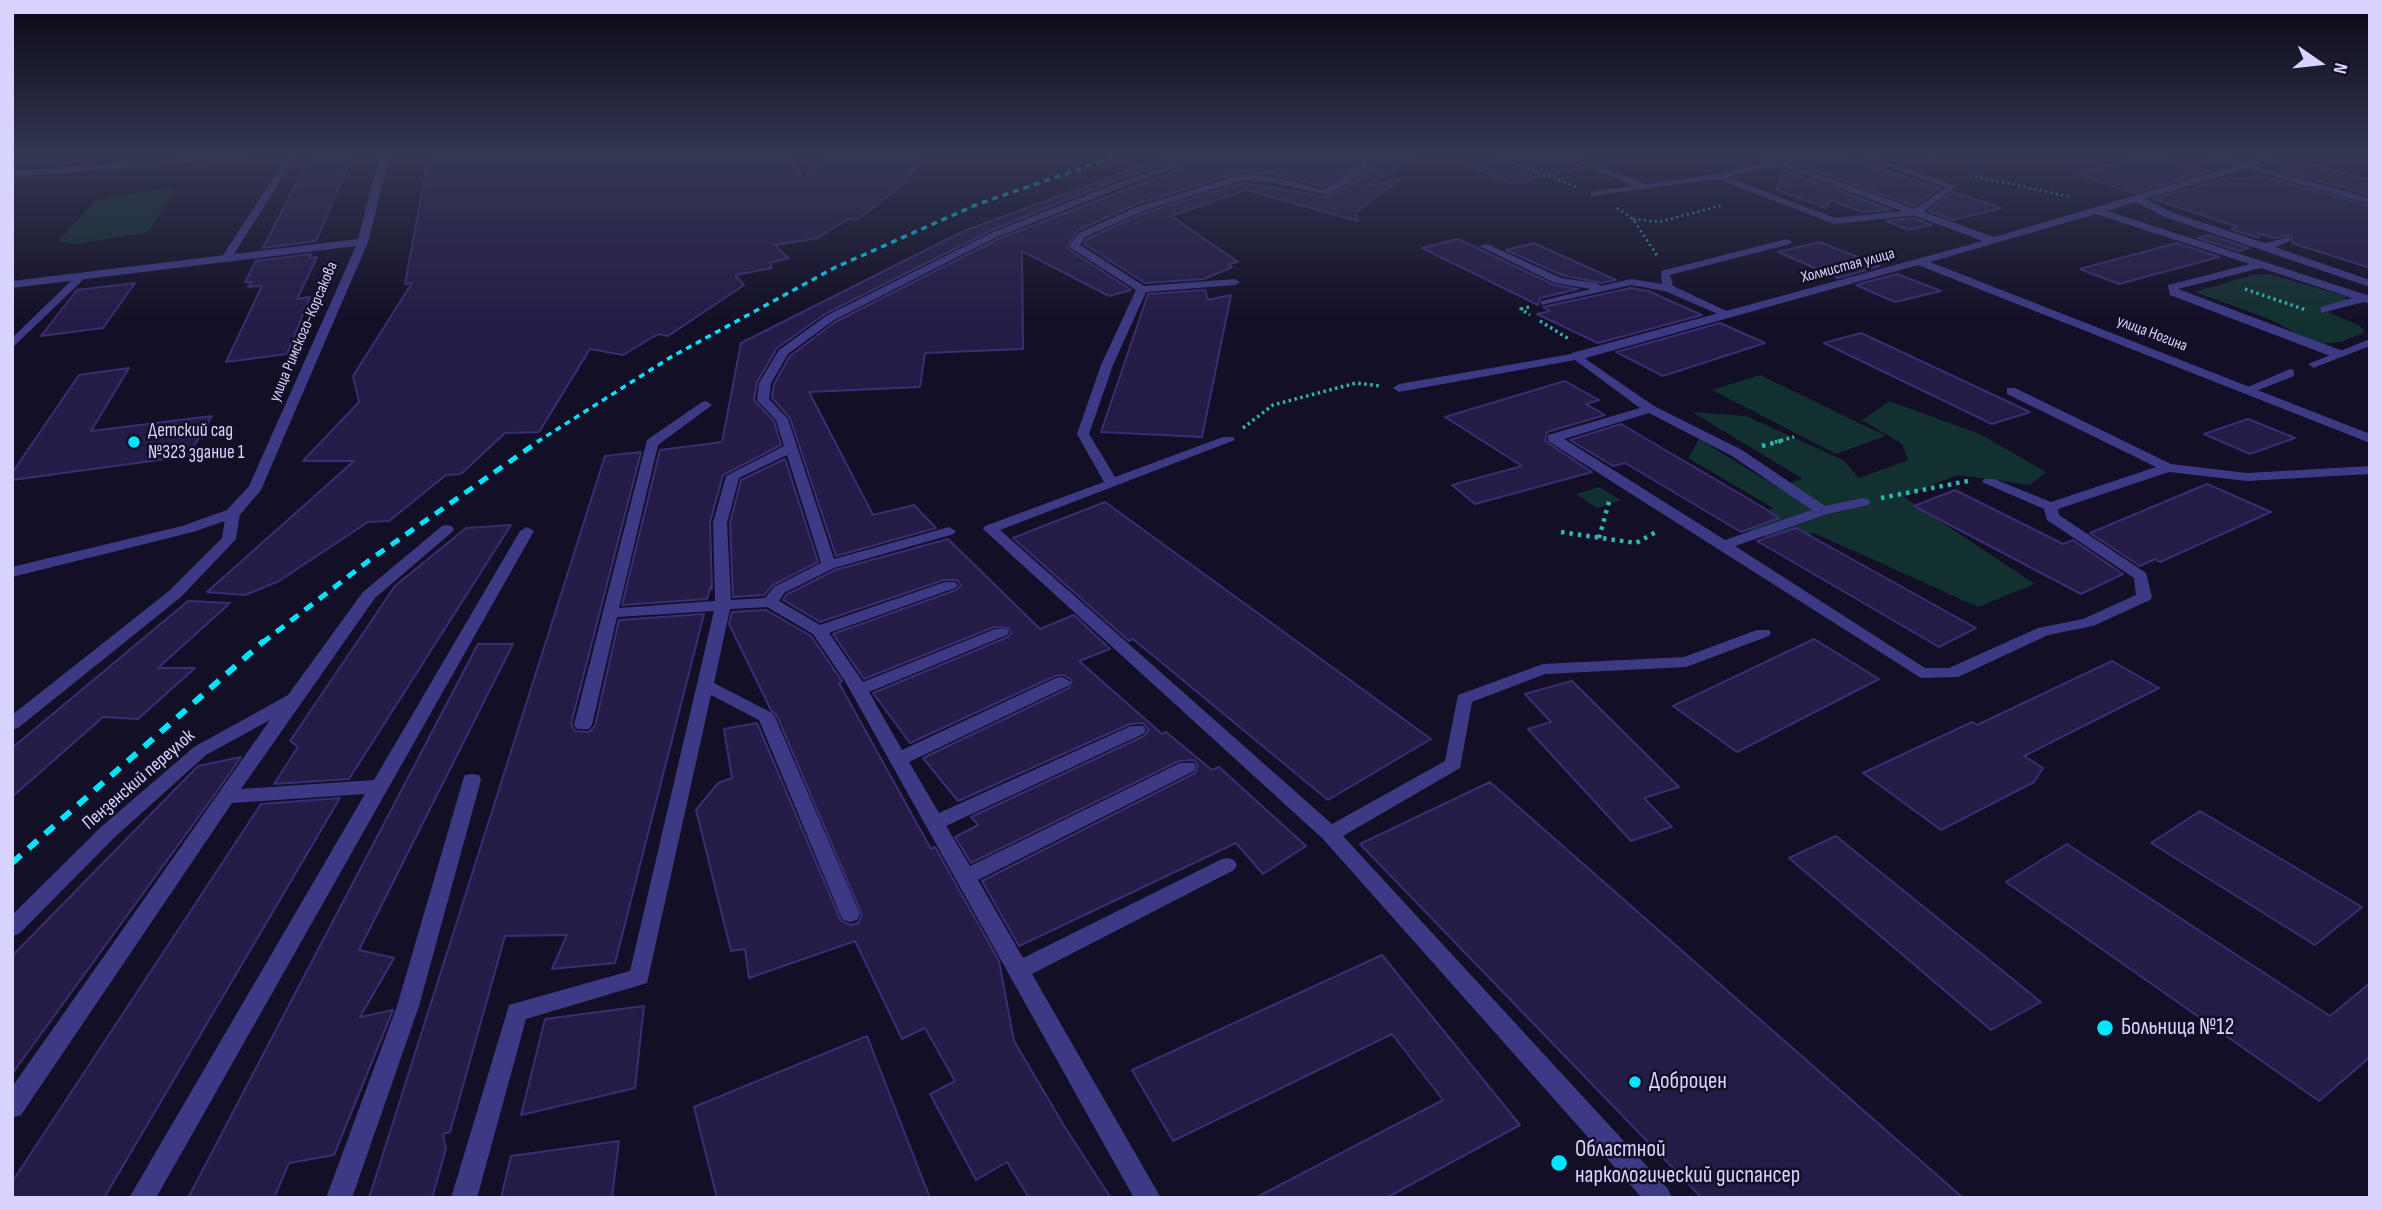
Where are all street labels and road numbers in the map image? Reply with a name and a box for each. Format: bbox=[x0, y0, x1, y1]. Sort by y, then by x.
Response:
street label: Холмистая улица bbox=[1799, 244, 1897, 288]
street label: улица Римского-Корсакова bbox=[266, 259, 342, 405]
street label: улица Ногина bbox=[2114, 312, 2190, 356]
street label: Пензенский переулок bbox=[78, 725, 200, 835]

